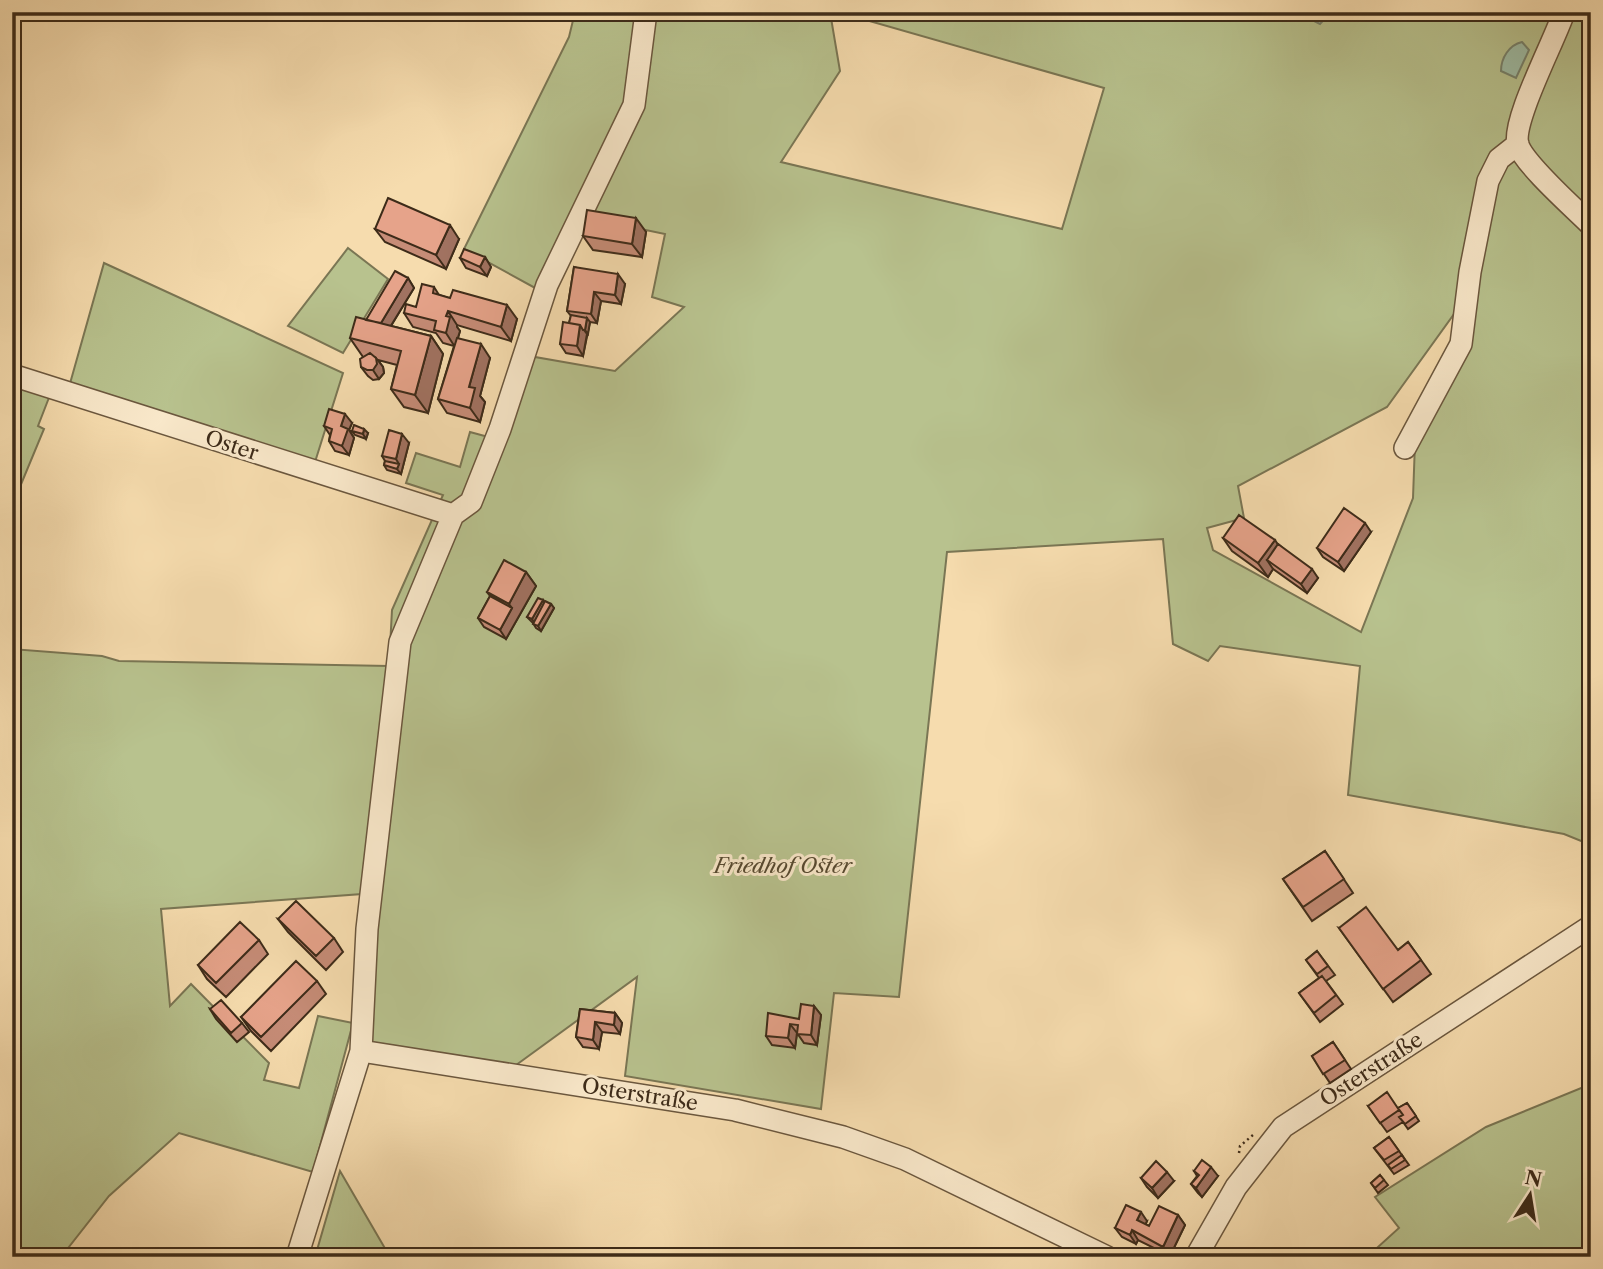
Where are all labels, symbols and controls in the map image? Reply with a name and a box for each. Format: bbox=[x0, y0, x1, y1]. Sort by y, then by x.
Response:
street label: Oster bbox=[202, 425, 262, 465]
park label: Friedhof Oster bbox=[712, 853, 853, 878]
street label: Osterstraße bbox=[1315, 1027, 1427, 1111]
street label: Osterstraße bbox=[580, 1072, 700, 1116]
north arrow bbox=[1494, 1160, 1564, 1230]
text: N bbox=[1523, 1166, 1544, 1192]

